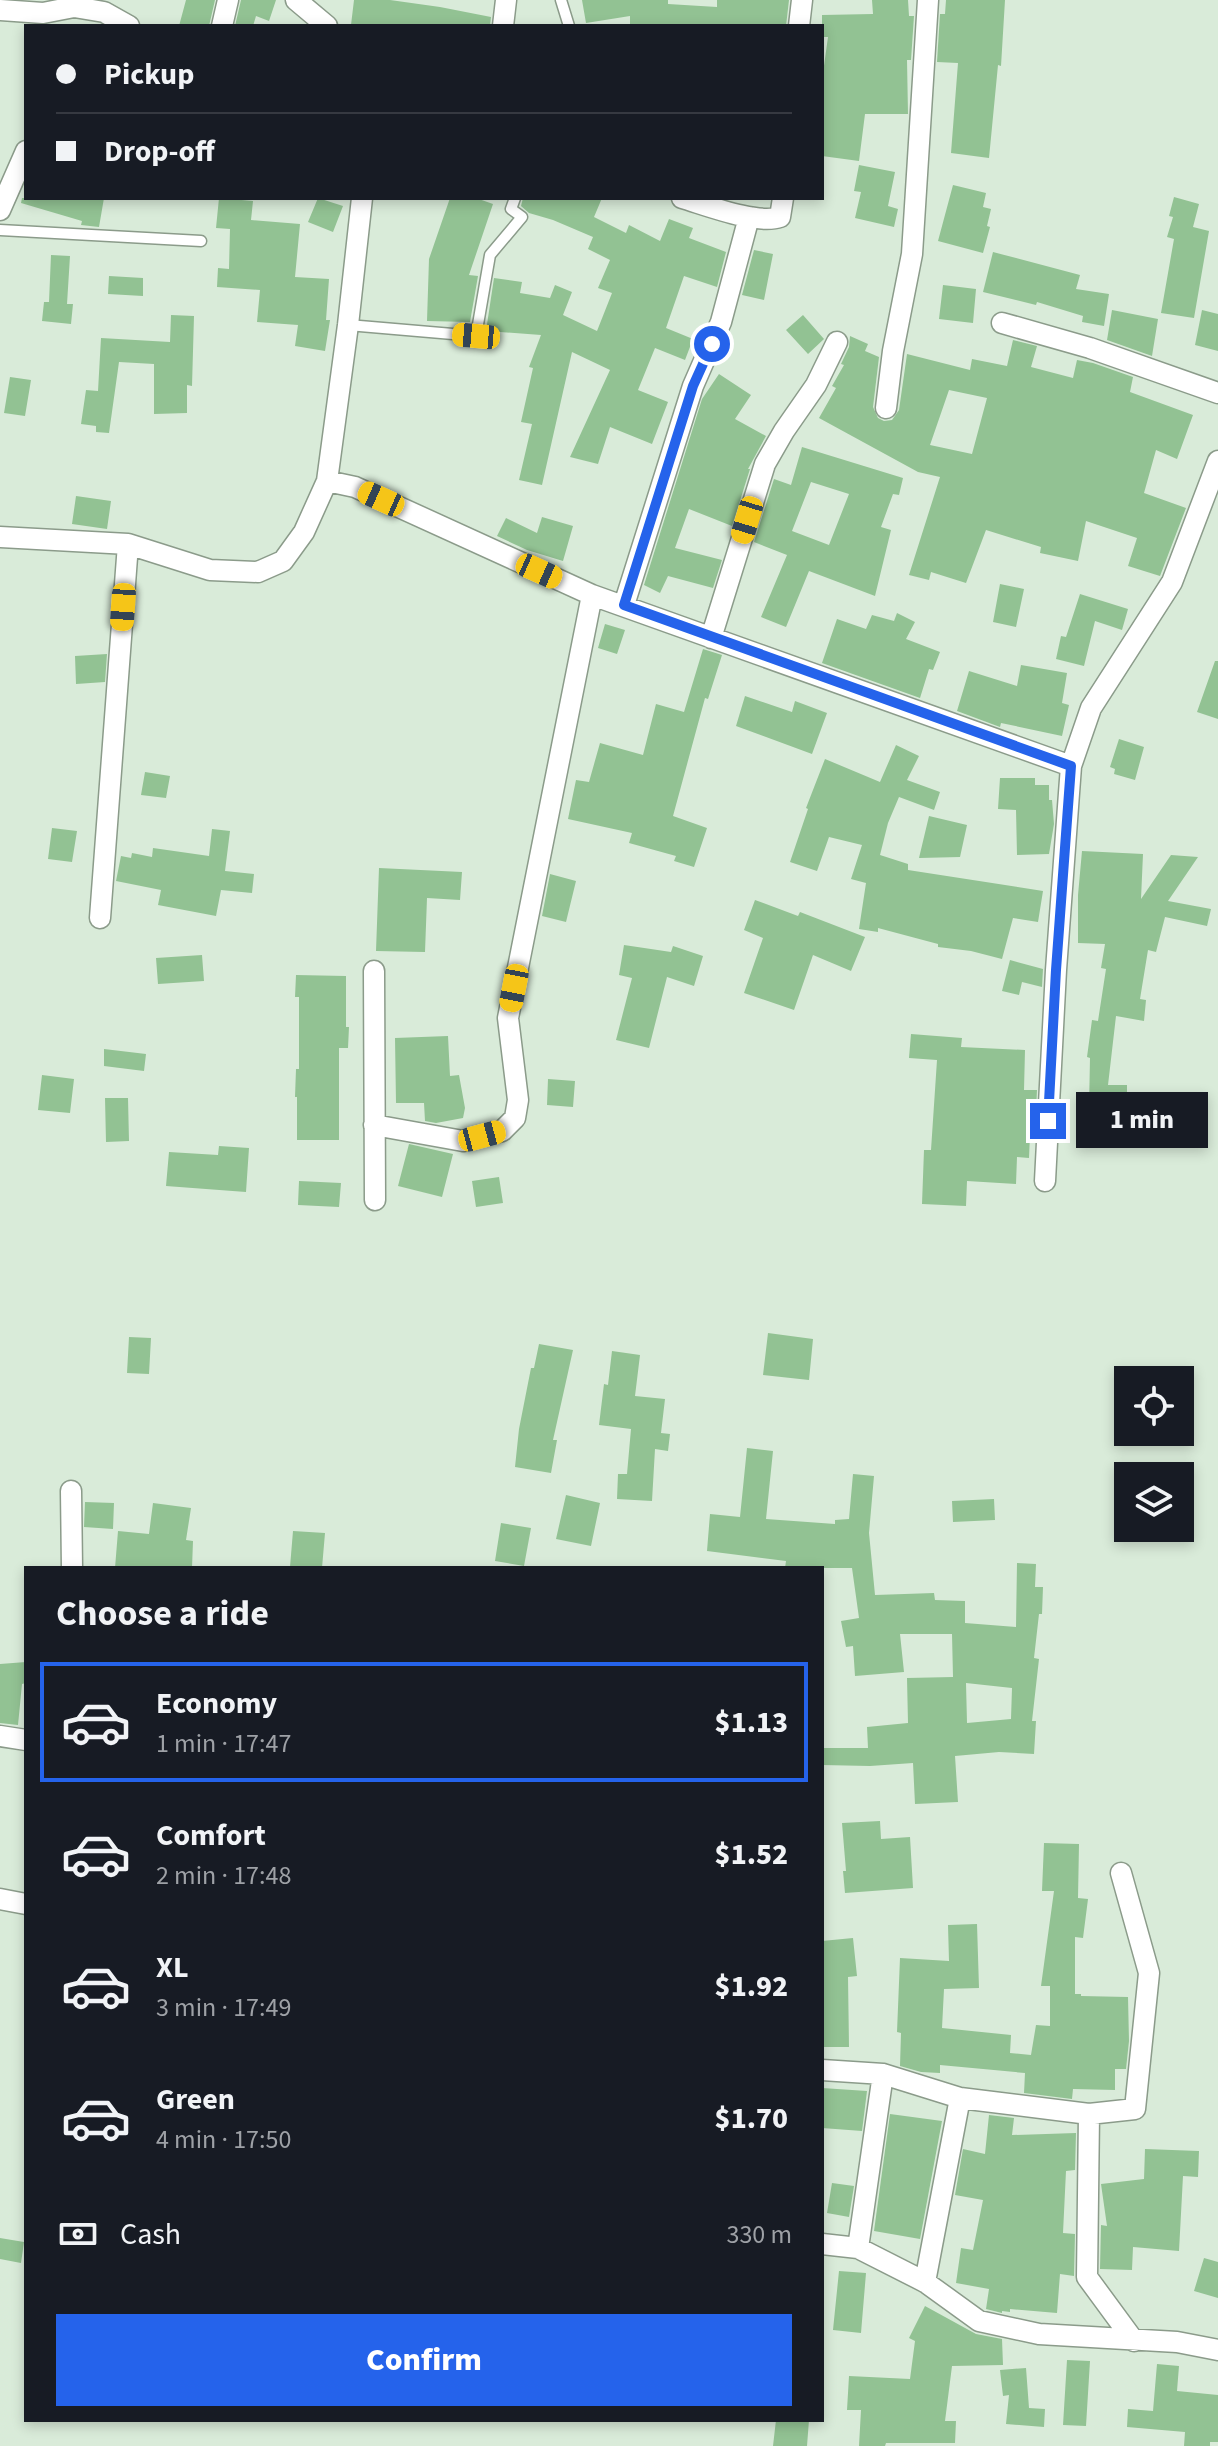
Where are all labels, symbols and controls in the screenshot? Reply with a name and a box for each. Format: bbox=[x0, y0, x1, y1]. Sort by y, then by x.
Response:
text: Pickup bbox=[104, 53, 194, 96]
text: Drop-off bbox=[104, 130, 215, 173]
car bbox=[451, 322, 501, 350]
route start bbox=[694, 326, 730, 362]
car bbox=[354, 478, 408, 520]
car bbox=[729, 494, 765, 546]
car bbox=[512, 550, 566, 592]
car bbox=[109, 582, 137, 632]
car bbox=[498, 962, 530, 1014]
callout: 1 min bbox=[1076, 1093, 1208, 1149]
text: 1 min bbox=[1110, 1101, 1174, 1138]
route end bbox=[1030, 1103, 1066, 1139]
car bbox=[456, 1118, 508, 1154]
map controls bbox=[1114, 1366, 1194, 1542]
button: locate bbox=[1114, 1366, 1194, 1446]
button: layers bbox=[1114, 1462, 1194, 1542]
text: Choose a ride bbox=[56, 1588, 269, 1639]
text: Economy bbox=[156, 1682, 277, 1725]
icon: car bbox=[60, 1686, 132, 1758]
text: $1.13 bbox=[715, 1701, 788, 1744]
text: 1 min · 17:47 bbox=[156, 1725, 291, 1762]
text: Comfort bbox=[156, 1814, 266, 1857]
icon: car bbox=[60, 1818, 132, 1890]
text: $1.52 bbox=[715, 1833, 788, 1876]
text: 2 min · 17:48 bbox=[156, 1857, 291, 1894]
text: XL bbox=[156, 1946, 189, 1989]
icon: car bbox=[60, 1950, 132, 2022]
text: $1.92 bbox=[715, 1965, 788, 2008]
text: 3 min · 17:49 bbox=[156, 1989, 291, 2026]
text: Green bbox=[156, 2078, 235, 2121]
icon: car bbox=[60, 2082, 132, 2154]
text: $1.70 bbox=[715, 2097, 788, 2140]
text: 4 min · 17:50 bbox=[156, 2121, 291, 2158]
icon: cash bbox=[56, 2212, 100, 2256]
text: Cash bbox=[120, 2213, 181, 2256]
text: 330 m bbox=[726, 2216, 792, 2253]
button: Confirm bbox=[56, 2314, 792, 2406]

